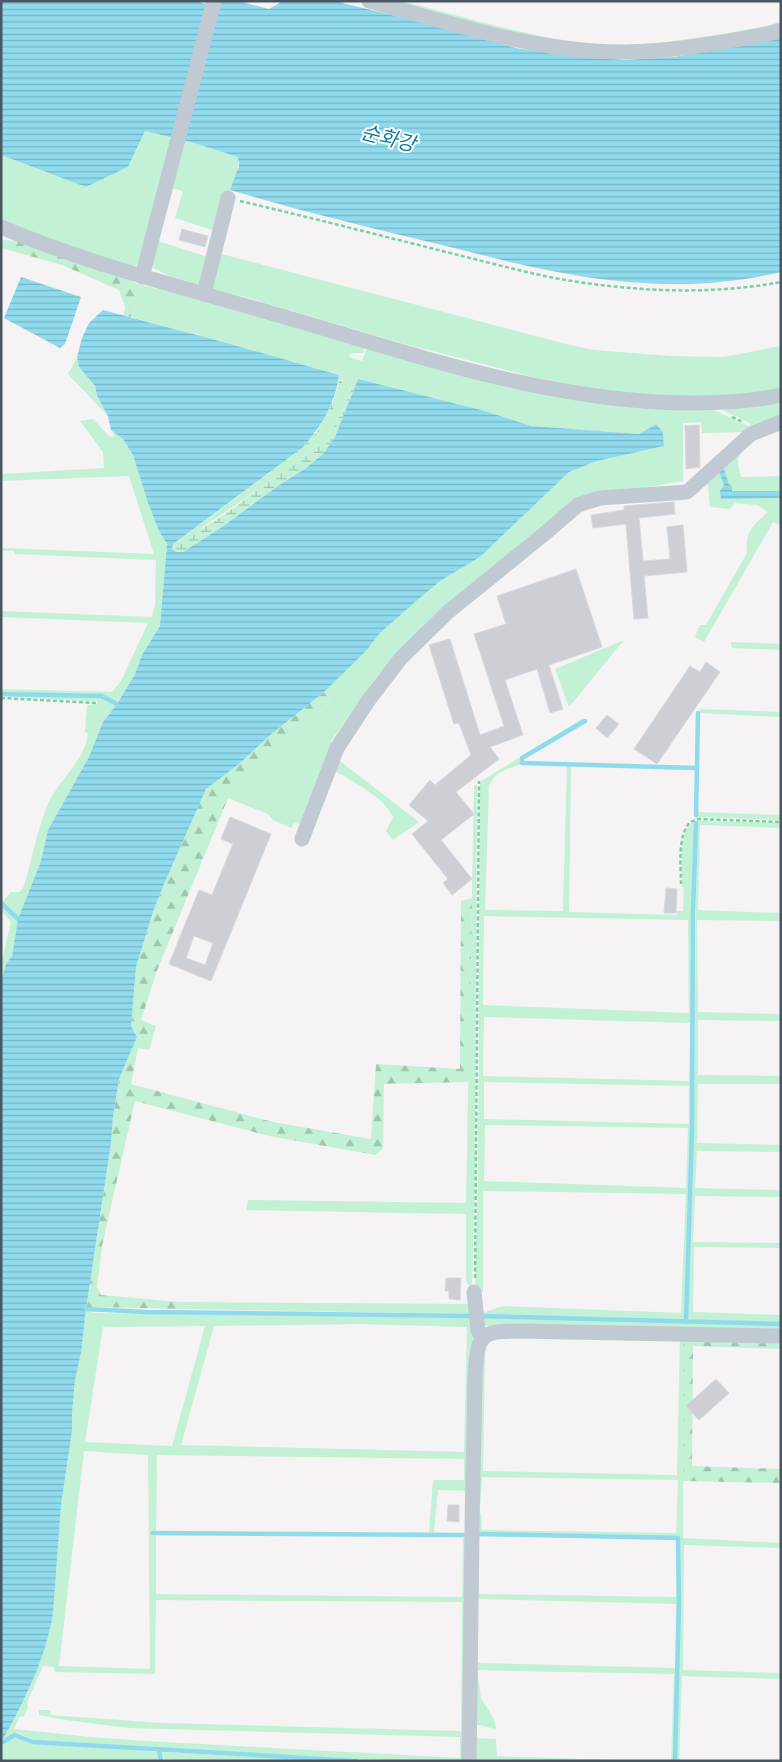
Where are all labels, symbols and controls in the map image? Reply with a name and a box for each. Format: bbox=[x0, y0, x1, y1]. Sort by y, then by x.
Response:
water label: 순화강 bbox=[359, 122, 420, 156]

